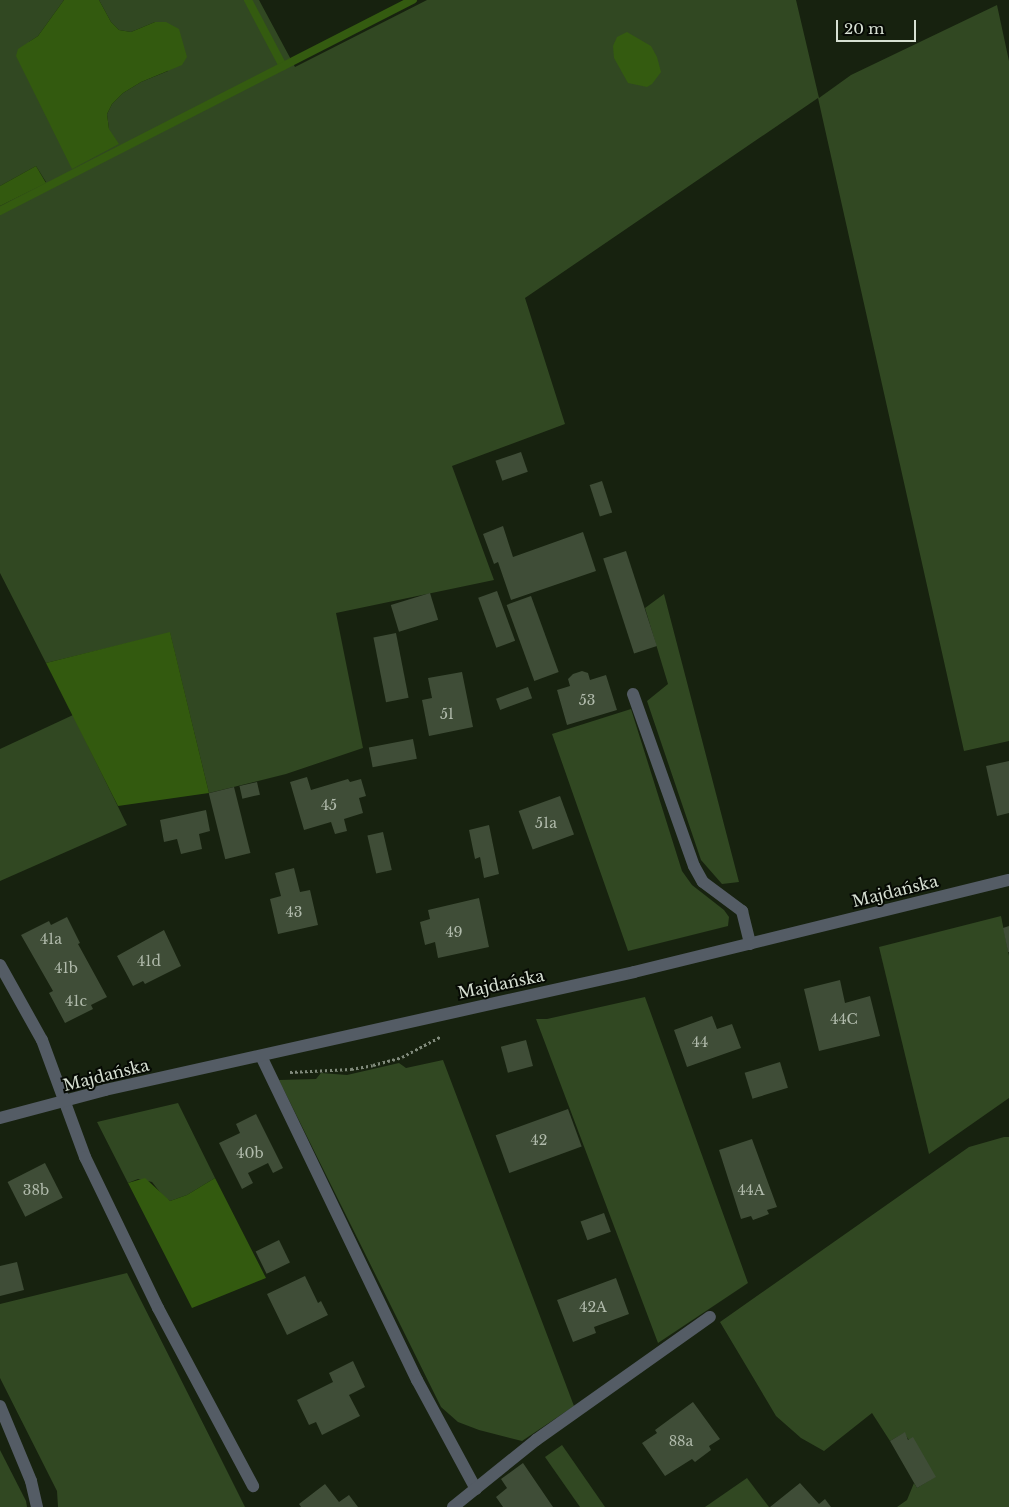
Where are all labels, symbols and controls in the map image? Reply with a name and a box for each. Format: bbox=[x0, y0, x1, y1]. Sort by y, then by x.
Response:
scale bar bbox=[839, 10, 919, 42]
text: 20 m bbox=[844, 19, 884, 38]
house number: 53 bbox=[579, 692, 595, 708]
house number: 51 bbox=[440, 706, 454, 722]
house number: 45 bbox=[321, 797, 337, 813]
house number: 51a bbox=[535, 815, 557, 831]
street label: Majdańska bbox=[850, 871, 940, 911]
house number: 43 bbox=[286, 904, 302, 920]
house number: 49 bbox=[445, 924, 463, 940]
house number: 41a bbox=[40, 931, 62, 947]
house number: 41d bbox=[137, 953, 161, 969]
house number: 41b bbox=[54, 960, 78, 976]
street label: Majdańska bbox=[456, 965, 546, 1003]
house number: 41c bbox=[65, 993, 87, 1009]
house number: 44C bbox=[830, 1011, 858, 1027]
house number: 44 bbox=[692, 1034, 708, 1050]
street label: Majdańska bbox=[61, 1055, 151, 1095]
house number: 42 bbox=[531, 1132, 547, 1148]
house number: 40b bbox=[236, 1145, 264, 1161]
house number: 38b bbox=[23, 1182, 49, 1198]
house number: 44A bbox=[737, 1182, 765, 1198]
house number: 42A bbox=[579, 1299, 607, 1315]
house number: 88a bbox=[669, 1433, 693, 1449]

